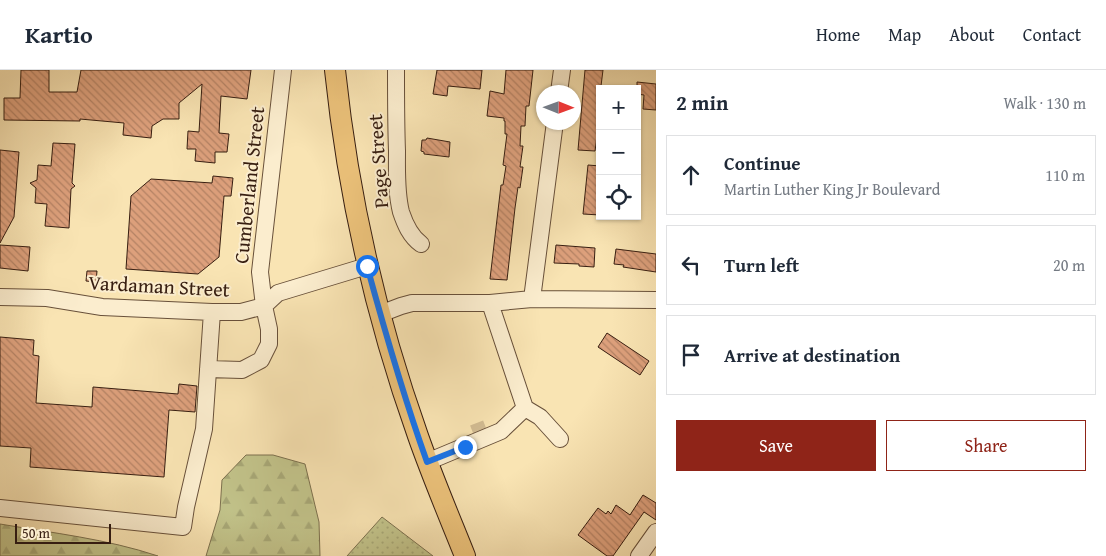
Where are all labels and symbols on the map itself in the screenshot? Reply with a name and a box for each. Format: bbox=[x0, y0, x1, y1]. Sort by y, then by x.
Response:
north arrow bbox=[536, 85, 581, 130]
street label: Cumberland Street bbox=[226, 105, 271, 265]
street label: Page Street bbox=[360, 113, 395, 209]
route start bbox=[356, 255, 379, 278]
street label: Vardaman Street bbox=[88, 267, 230, 304]
route end bbox=[454, 436, 477, 459]
scale bar bbox=[15, 521, 111, 544]

